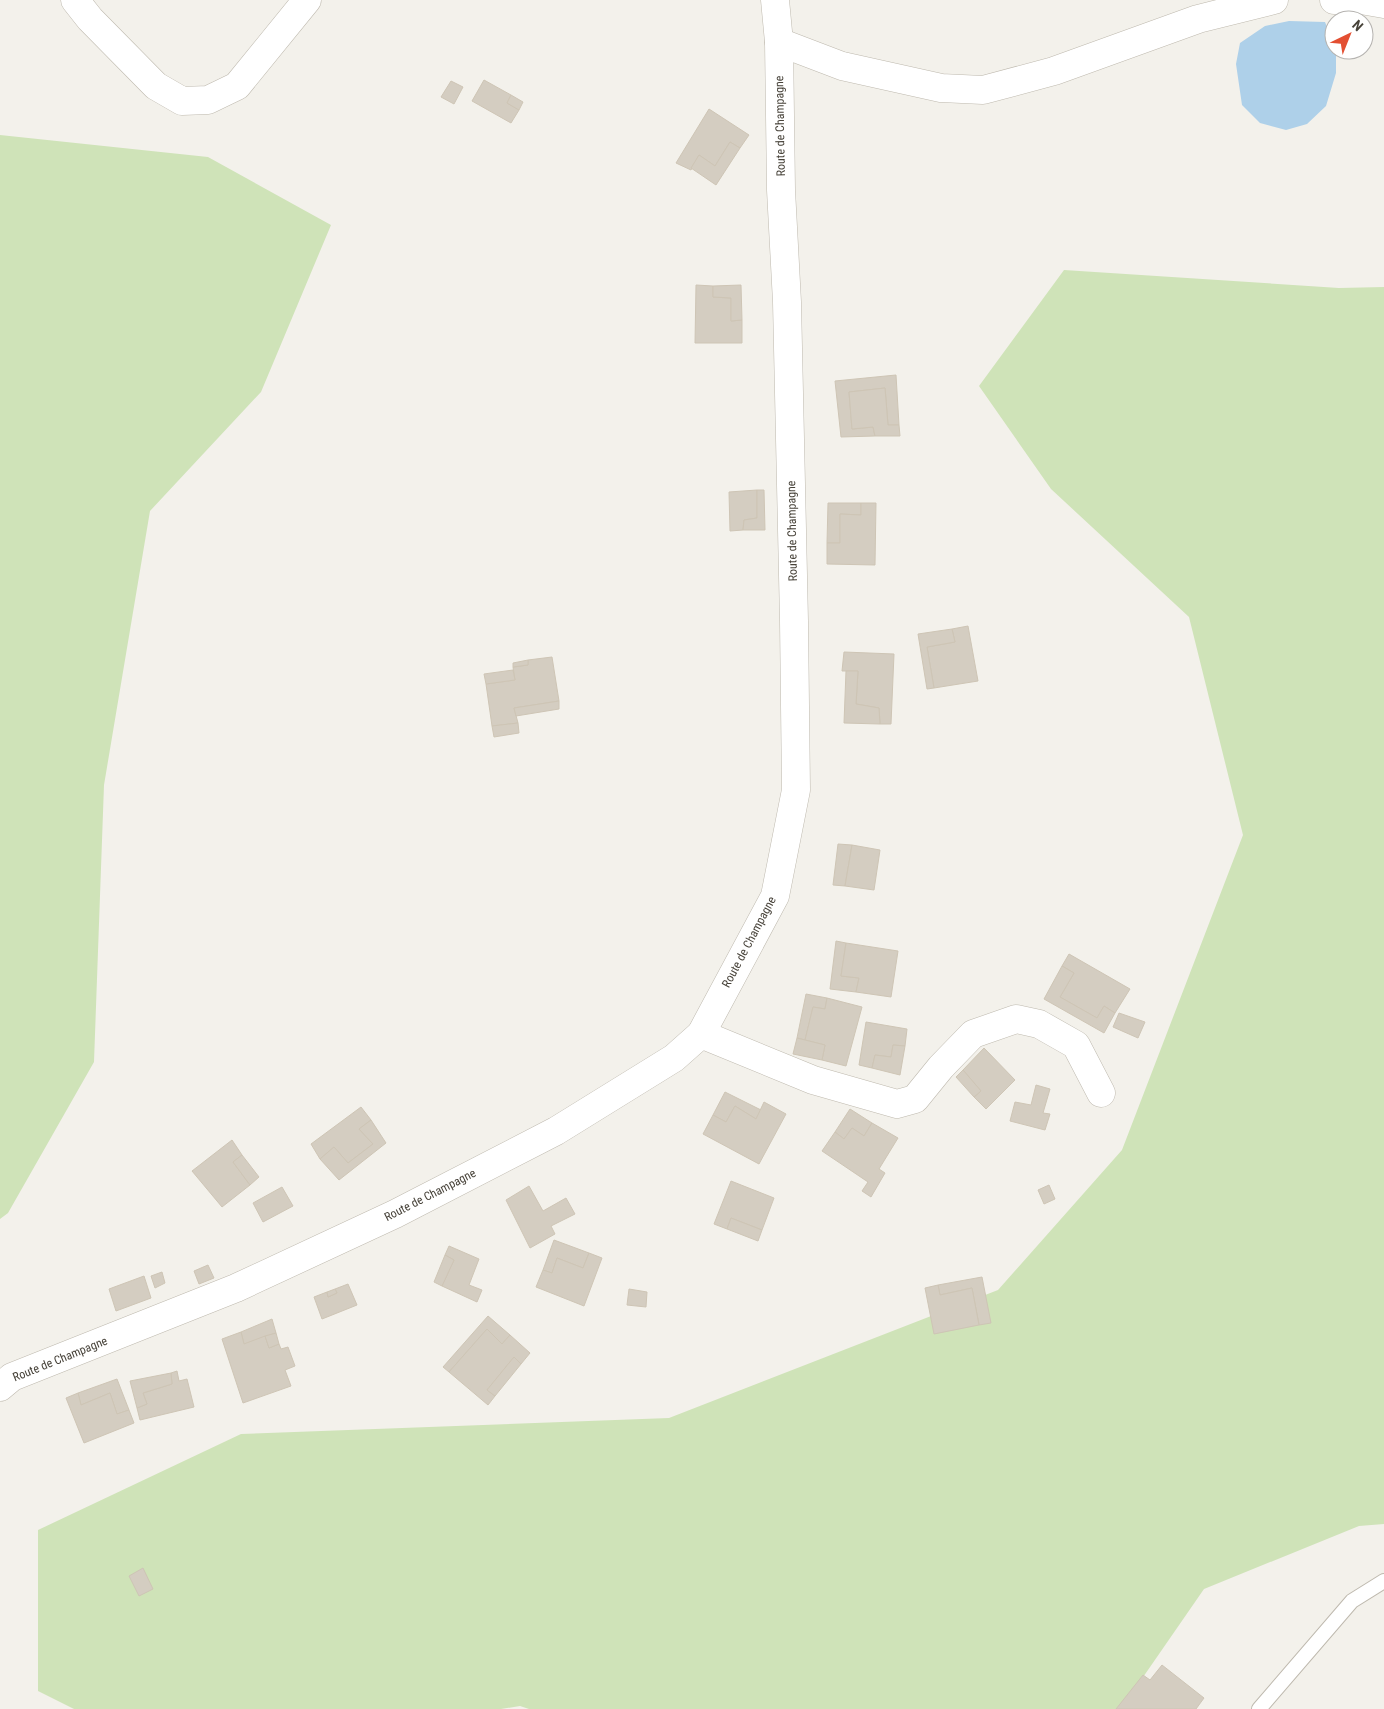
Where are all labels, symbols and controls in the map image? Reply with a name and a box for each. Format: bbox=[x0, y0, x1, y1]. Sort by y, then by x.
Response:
north arrow bbox=[1324, 10, 1374, 60]
text: N bbox=[1349, 17, 1366, 34]
street label: Route de Champagne bbox=[772, 75, 788, 177]
street label: Route de Champagne bbox=[784, 480, 800, 582]
street label: Route de Champagne bbox=[719, 894, 779, 990]
street label: Route de Champagne bbox=[382, 1166, 478, 1224]
street label: Route de Champagne bbox=[11, 1333, 110, 1384]

